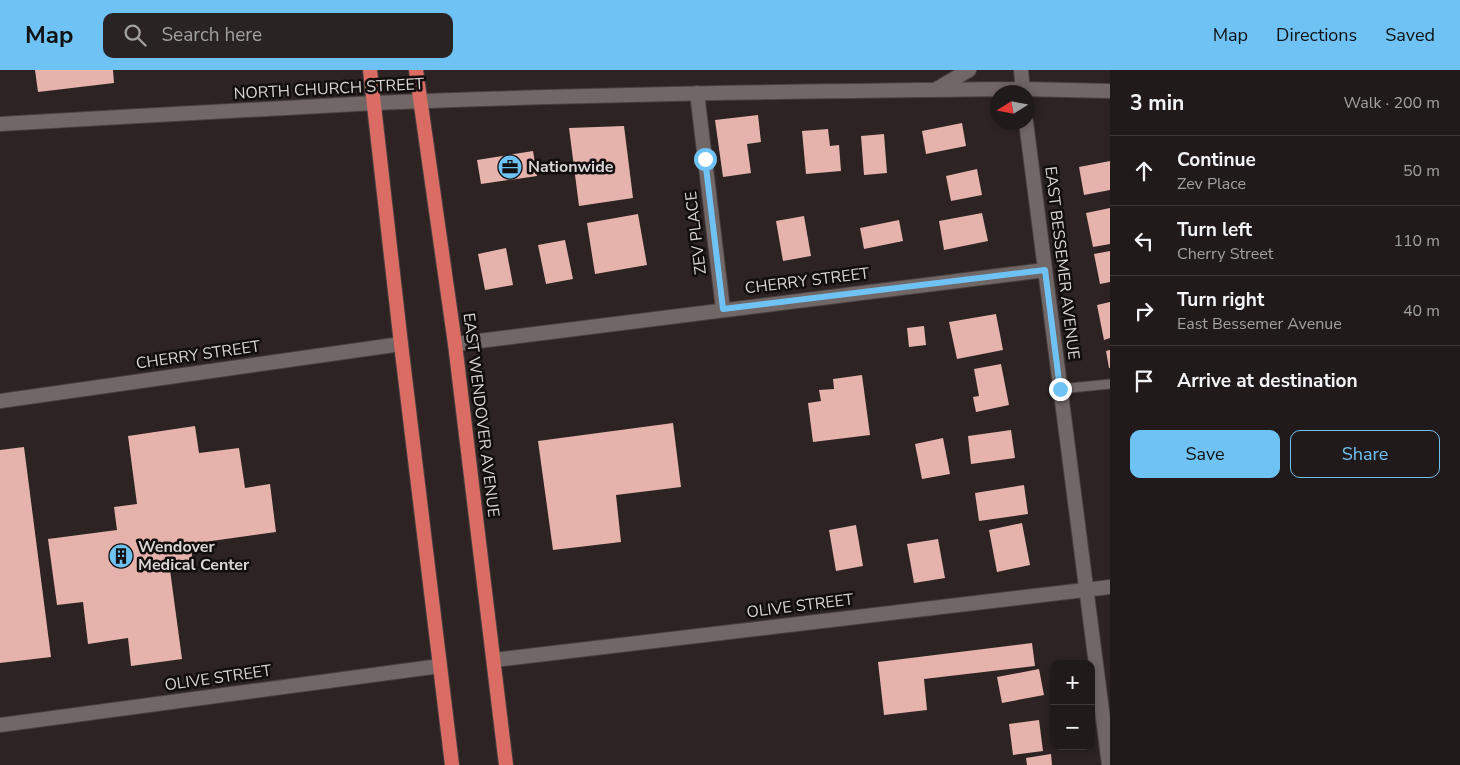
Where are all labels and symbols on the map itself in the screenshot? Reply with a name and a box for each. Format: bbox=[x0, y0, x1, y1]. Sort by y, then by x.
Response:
street label: NORTH CHURCH STREET bbox=[233, 73, 425, 105]
north arrow bbox=[990, 85, 1035, 130]
route start bbox=[694, 148, 717, 171]
office icon: Nationwide bbox=[497, 154, 523, 180]
place label: Nationwide bbox=[528, 156, 614, 178]
street label: EAST BESSEMER AVENUE bbox=[1039, 165, 1085, 361]
street label: ZEV PLACE bbox=[680, 190, 712, 276]
street label: CHERRY STREET bbox=[744, 262, 871, 300]
street label: EAST WENDOVER AVENUE bbox=[458, 312, 504, 518]
street label: CHERRY STREET bbox=[134, 335, 262, 375]
route end bbox=[1049, 378, 1072, 401]
place label: Wendover Medical Center bbox=[138, 536, 250, 576]
building icon: Wendover Medical Center bbox=[108, 543, 134, 569]
street label: OLIVE STREET bbox=[745, 588, 855, 623]
street label: OLIVE STREET bbox=[163, 660, 273, 696]

